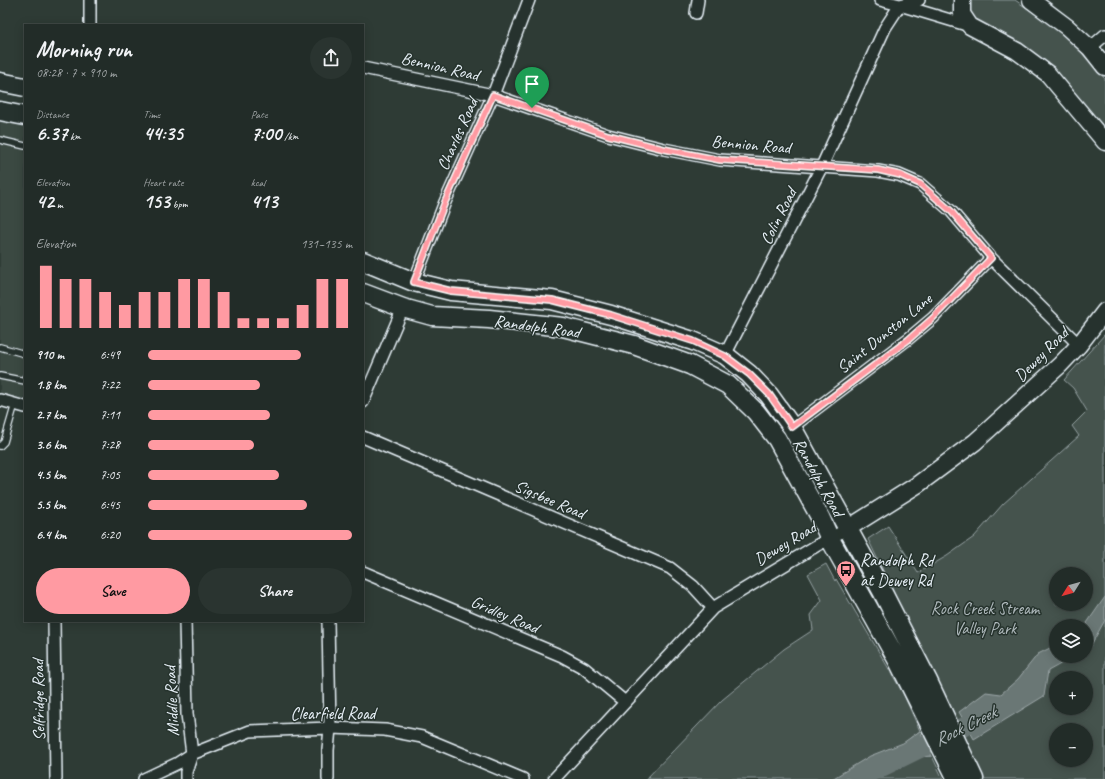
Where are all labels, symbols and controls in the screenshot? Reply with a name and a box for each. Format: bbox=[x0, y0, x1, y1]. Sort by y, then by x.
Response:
text: Morning run bbox=[36, 36, 132, 64]
button: share bbox=[310, 37, 352, 79]
street label: Bennion Road bbox=[399, 47, 483, 86]
text: 08:28 · 7 × 910 m bbox=[36, 65, 117, 81]
pin bbox=[515, 67, 549, 108]
icon: arrive bbox=[521, 73, 543, 95]
street label: Charles Road bbox=[432, 92, 484, 174]
text: Distance bbox=[36, 107, 69, 121]
text: Time bbox=[143, 107, 160, 121]
text: Pace bbox=[251, 107, 268, 121]
text: 6.37 bbox=[36, 121, 67, 146]
text: 44:35 bbox=[143, 121, 183, 146]
text: 7:00 bbox=[251, 121, 282, 146]
text: km bbox=[67, 129, 81, 143]
text: /km bbox=[282, 129, 299, 143]
street label: Bennion Road bbox=[711, 131, 794, 159]
text: Elevation bbox=[36, 175, 70, 189]
text: Heart rate bbox=[143, 175, 183, 189]
text: kcal bbox=[251, 175, 265, 189]
street label: Colin Road bbox=[755, 182, 803, 248]
text: 42 bbox=[36, 189, 54, 214]
text: 153 bbox=[143, 189, 170, 214]
text: 413 bbox=[251, 189, 278, 214]
text: m bbox=[54, 197, 63, 211]
text: bpm bbox=[170, 197, 188, 211]
text: Elevation bbox=[36, 236, 76, 252]
text: 131–135 m bbox=[301, 236, 352, 252]
street label: Saint Dunston Lane bbox=[833, 288, 937, 378]
street label: Randolph Road bbox=[492, 310, 584, 343]
street label: Dewey Road bbox=[1010, 321, 1075, 386]
text: 910 m bbox=[36, 347, 64, 363]
text: 6:49 bbox=[100, 347, 120, 363]
text: 1.8 km bbox=[36, 377, 66, 393]
text: 7:22 bbox=[100, 377, 120, 393]
text: 2.7 km bbox=[36, 407, 66, 423]
text: 7:11 bbox=[100, 407, 120, 423]
street label: Randolph Road bbox=[788, 434, 850, 522]
text: 3.6 km bbox=[36, 437, 67, 453]
text: 7:28 bbox=[100, 437, 120, 453]
text: 4.5 km bbox=[36, 467, 66, 483]
text: 7:05 bbox=[100, 467, 120, 483]
street label: Sigsbee Road bbox=[511, 475, 590, 525]
text: 5.5 km bbox=[36, 497, 66, 513]
text: 6:45 bbox=[100, 497, 120, 513]
street label: Dewey Road bbox=[751, 516, 822, 570]
text: 6.4 km bbox=[36, 527, 67, 543]
text: 6:20 bbox=[100, 527, 120, 543]
place label: Randolph Rd at Dewey Rd bbox=[860, 550, 936, 591]
bus stop icon: Randolph Rd at Dewey Rd bbox=[835, 559, 857, 587]
north arrow bbox=[1049, 567, 1093, 611]
map controls bbox=[1049, 567, 1093, 767]
button: Save bbox=[36, 568, 190, 614]
button: Share bbox=[198, 568, 352, 614]
street label: Gridley Road bbox=[468, 591, 545, 639]
park label: Rock Creek Stream Valley Park bbox=[931, 598, 1041, 639]
button: layers bbox=[1049, 619, 1093, 663]
street label: Selfridge Road bbox=[27, 657, 50, 741]
street label: Middle Road bbox=[159, 663, 184, 737]
button: + bbox=[1049, 671, 1093, 715]
water label: Rock Creek bbox=[930, 700, 1003, 751]
street label: Clearfield Road bbox=[291, 703, 379, 724]
button: − bbox=[1049, 723, 1093, 767]

